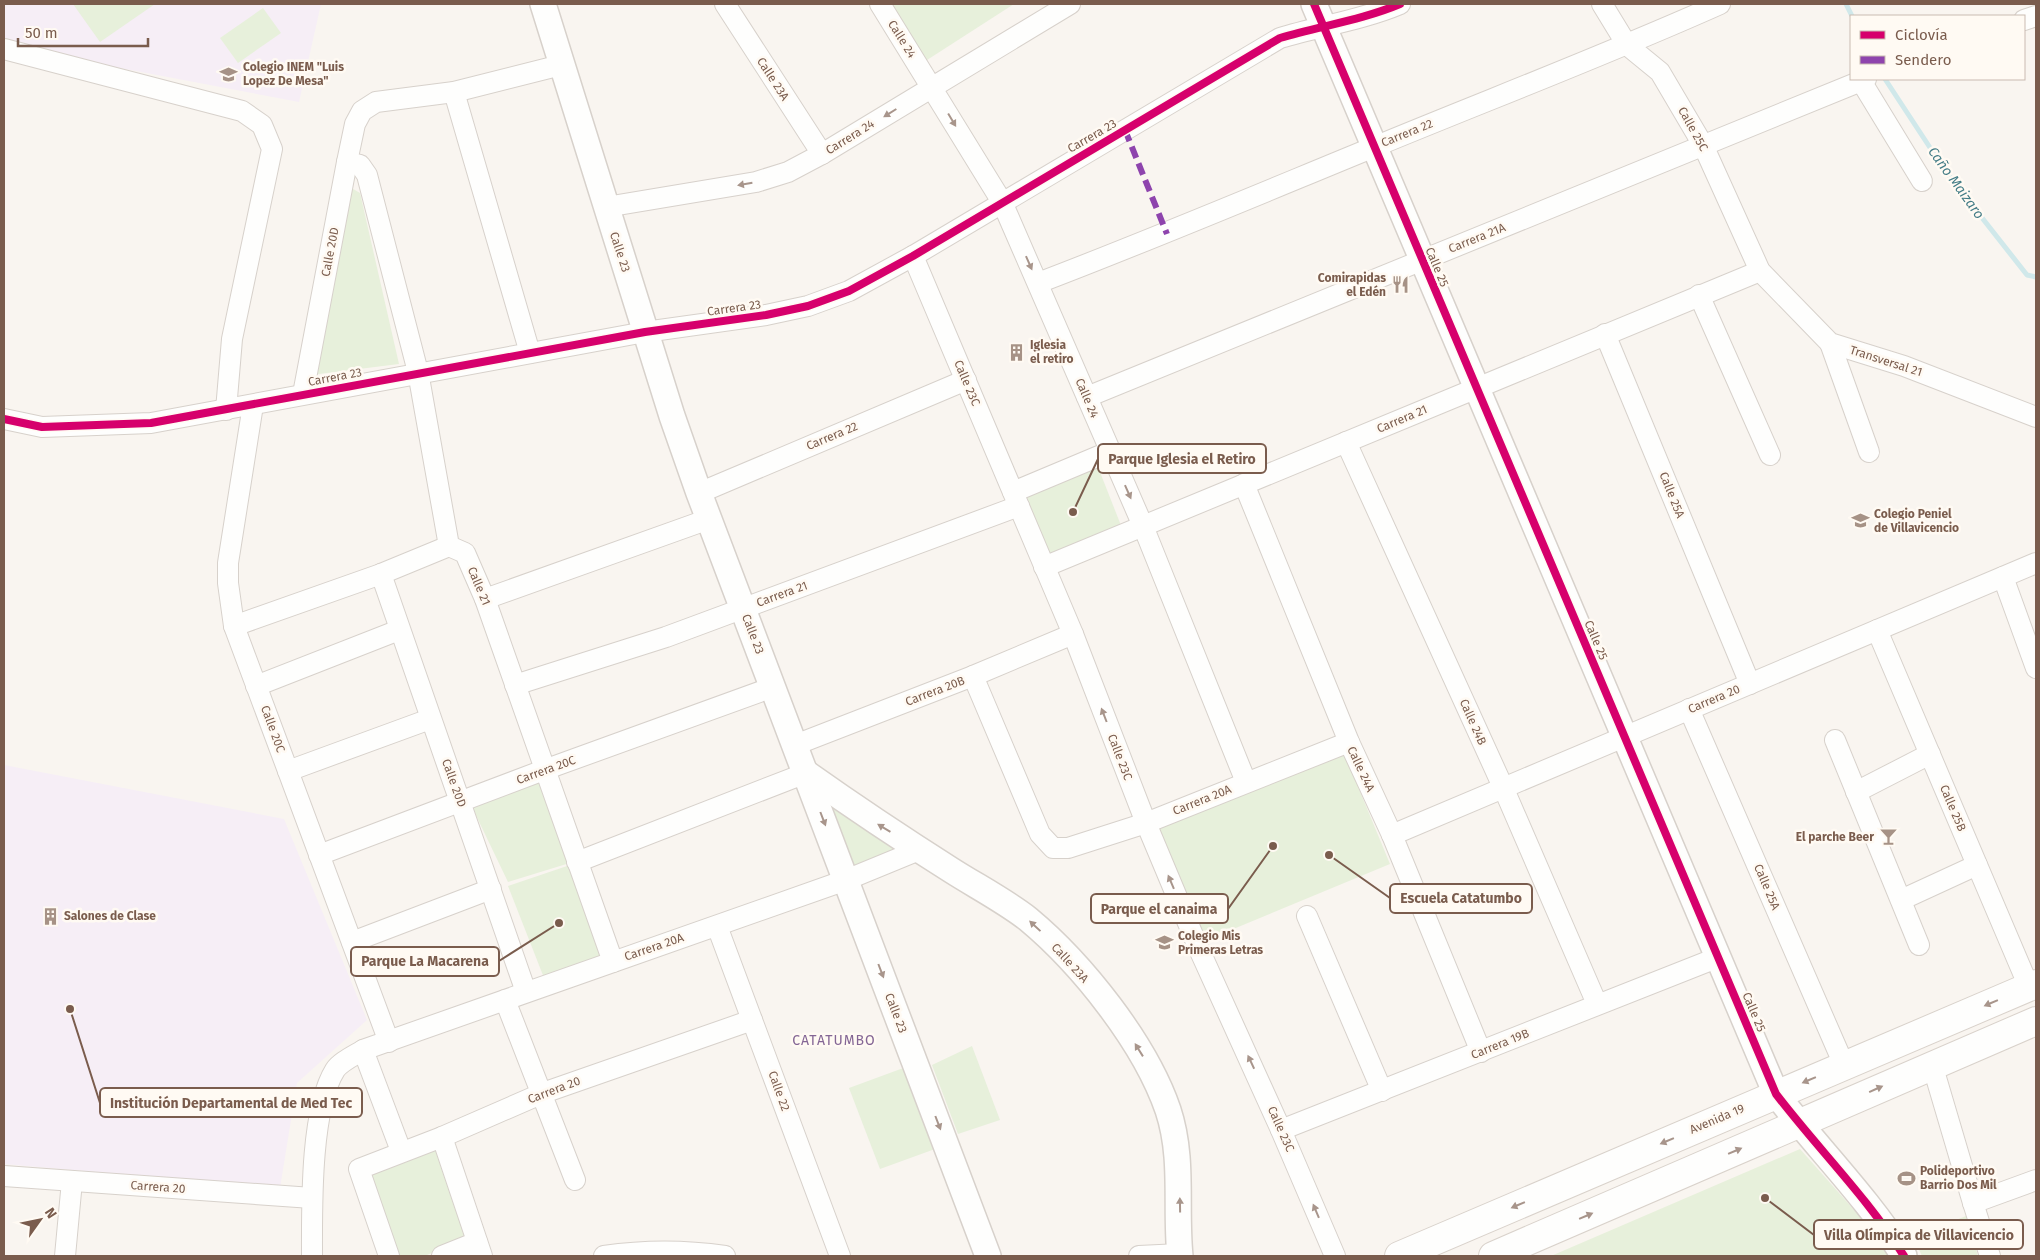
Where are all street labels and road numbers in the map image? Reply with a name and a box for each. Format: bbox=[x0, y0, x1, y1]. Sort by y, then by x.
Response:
street label: Calle 24 bbox=[885, 18, 919, 61]
street label: Calle 23A bbox=[754, 55, 792, 103]
street label: Calle 25C bbox=[1675, 104, 1711, 154]
street label: Carrera 24 bbox=[823, 116, 877, 157]
street label: Carrera 23 bbox=[1065, 116, 1119, 156]
street label: Carrera 22 bbox=[1379, 116, 1435, 150]
street label: Carrera 21A bbox=[1446, 220, 1508, 256]
street label: Calle 20D bbox=[318, 226, 342, 278]
street label: Calle 23 bbox=[607, 230, 633, 274]
street label: Calle 25 bbox=[1422, 245, 1452, 289]
street label: Carrera 23 bbox=[706, 297, 762, 319]
street label: Transversal 21 bbox=[1848, 343, 1924, 379]
street label: Calle 23C bbox=[951, 358, 983, 408]
street label: Carrera 23 bbox=[307, 365, 363, 389]
street label: Calle 24 bbox=[1072, 376, 1102, 420]
street label: Carrera 21 bbox=[1375, 402, 1429, 436]
street label: Carrera 22 bbox=[804, 419, 860, 453]
street label: Calle 25A bbox=[1656, 470, 1688, 520]
street label: Calle 21 bbox=[465, 565, 493, 607]
street label: Carrera 21 bbox=[755, 578, 809, 610]
street label: Calle 23 bbox=[739, 612, 767, 656]
street label: Calle 25 bbox=[1581, 618, 1611, 662]
street label: Carrera 20B bbox=[903, 673, 967, 709]
street label: Carrera 20 bbox=[1686, 682, 1742, 716]
street label: Calle 24B bbox=[1457, 697, 1489, 747]
street label: Calle 20C bbox=[258, 704, 288, 755]
street label: Calle 23C bbox=[1105, 732, 1135, 782]
street label: Calle 24A bbox=[1344, 744, 1378, 794]
street label: Carrera 20C bbox=[515, 753, 578, 787]
street label: Calle 20D bbox=[439, 757, 469, 809]
street label: Carrera 20A bbox=[1171, 782, 1233, 818]
street label: Calle 25B bbox=[1937, 783, 1969, 833]
street label: Calle 25A bbox=[1751, 862, 1783, 912]
street label: Carrera 20A bbox=[622, 930, 686, 964]
street label: Calle 23A bbox=[1049, 940, 1091, 986]
street label: Calle 25 bbox=[1739, 990, 1769, 1034]
street label: Calle 23 bbox=[882, 991, 910, 1035]
street label: Carrera 19B bbox=[1469, 1026, 1531, 1062]
street label: Calle 22 bbox=[765, 1069, 793, 1113]
street label: Carrera 20 bbox=[526, 1073, 583, 1106]
street label: Avenida 19 bbox=[1688, 1101, 1746, 1137]
street label: Calle 23C bbox=[1265, 1104, 1297, 1154]
street label: Carrera 20 bbox=[130, 1178, 186, 1196]

